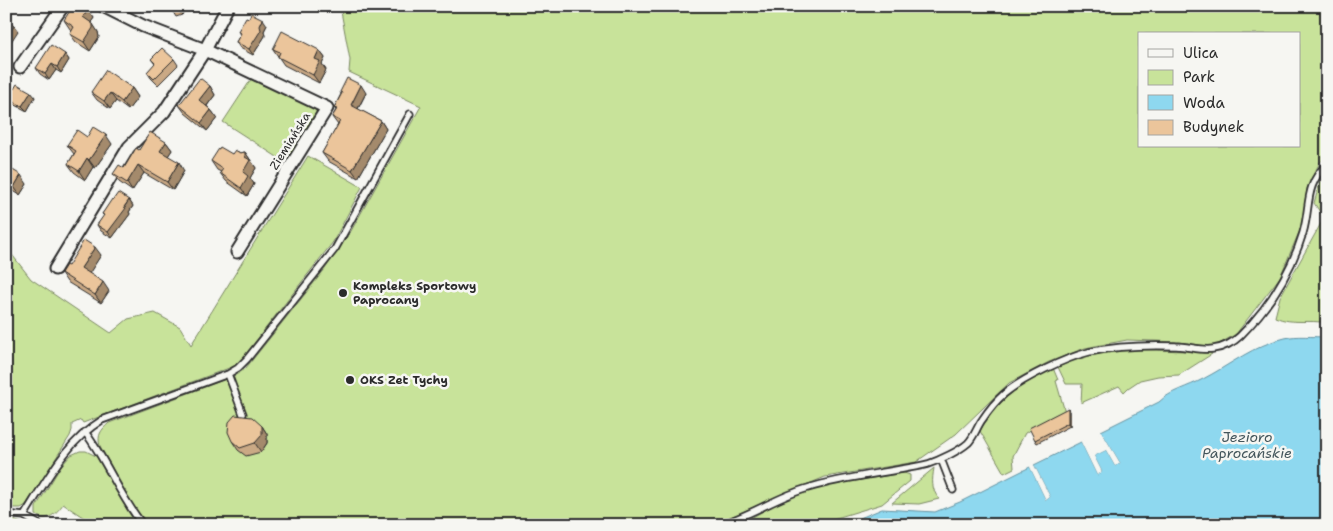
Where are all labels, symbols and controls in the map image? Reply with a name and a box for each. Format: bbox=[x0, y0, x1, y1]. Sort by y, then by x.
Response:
legend bbox=[1138, 32, 1300, 148]
text: Ulica bbox=[1183, 43, 1219, 63]
text: Park bbox=[1183, 67, 1215, 87]
text: Woda bbox=[1183, 93, 1225, 113]
street label: Ziemiańska bbox=[266, 109, 314, 173]
text: Budynek bbox=[1183, 117, 1244, 137]
place label: Kompleks Sportowy Paprocany bbox=[353, 278, 476, 308]
marker: Kompleks Sportowy Paprocany bbox=[337, 287, 349, 299]
place label: OKS Zet Tychy bbox=[360, 372, 448, 388]
marker: OKS Zet Tychy bbox=[344, 374, 356, 386]
water label: Jezioro Paprocańskie bbox=[1202, 428, 1292, 462]

